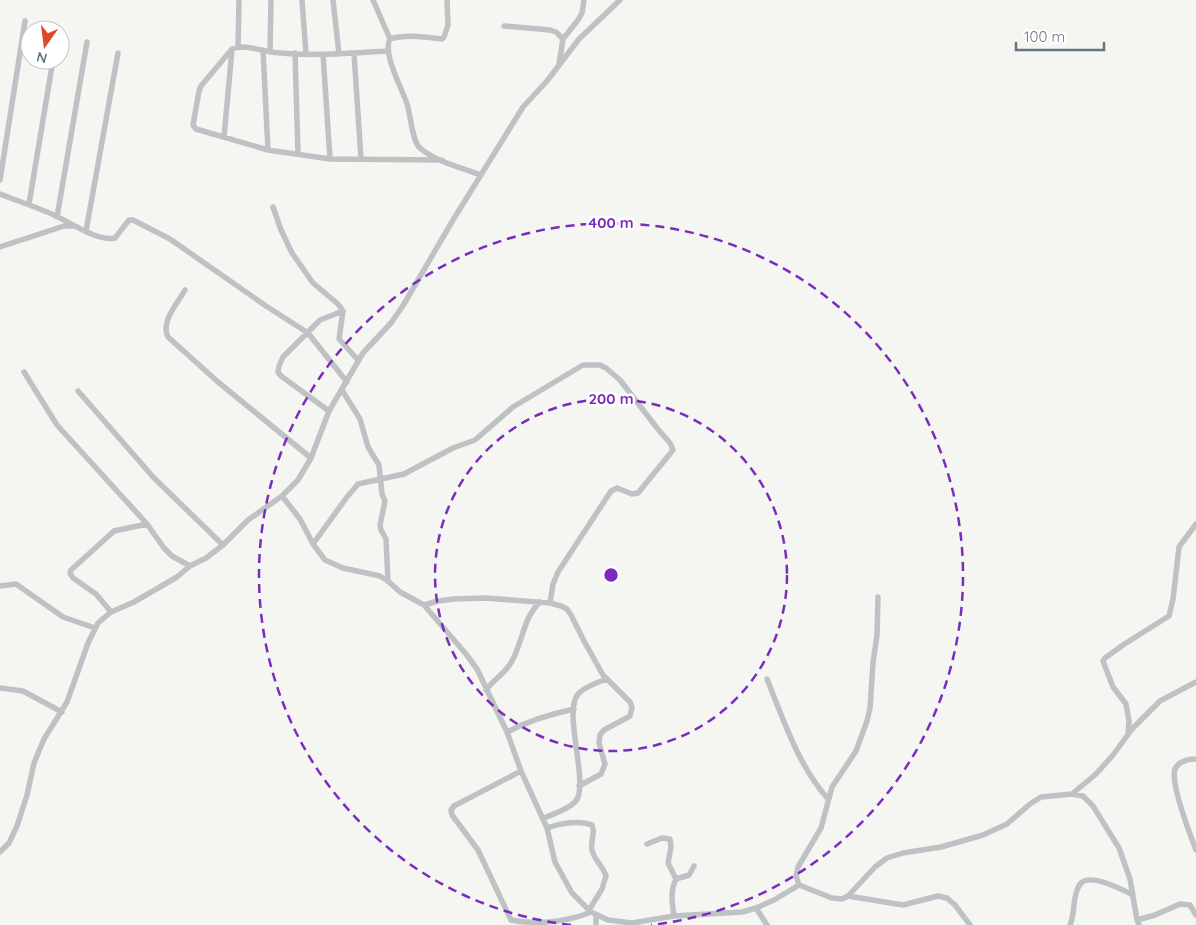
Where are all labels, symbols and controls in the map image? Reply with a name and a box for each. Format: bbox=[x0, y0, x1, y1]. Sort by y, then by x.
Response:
north arrow bbox=[20, 20, 70, 70]
scale bar bbox=[1016, 20, 1104, 52]
text: 100 m bbox=[1024, 27, 1065, 46]
text: N bbox=[35, 48, 49, 68]
text: 400 m bbox=[588, 213, 634, 232]
text: 200 m bbox=[589, 389, 634, 408]
centre of rings bbox=[602, 566, 620, 584]

